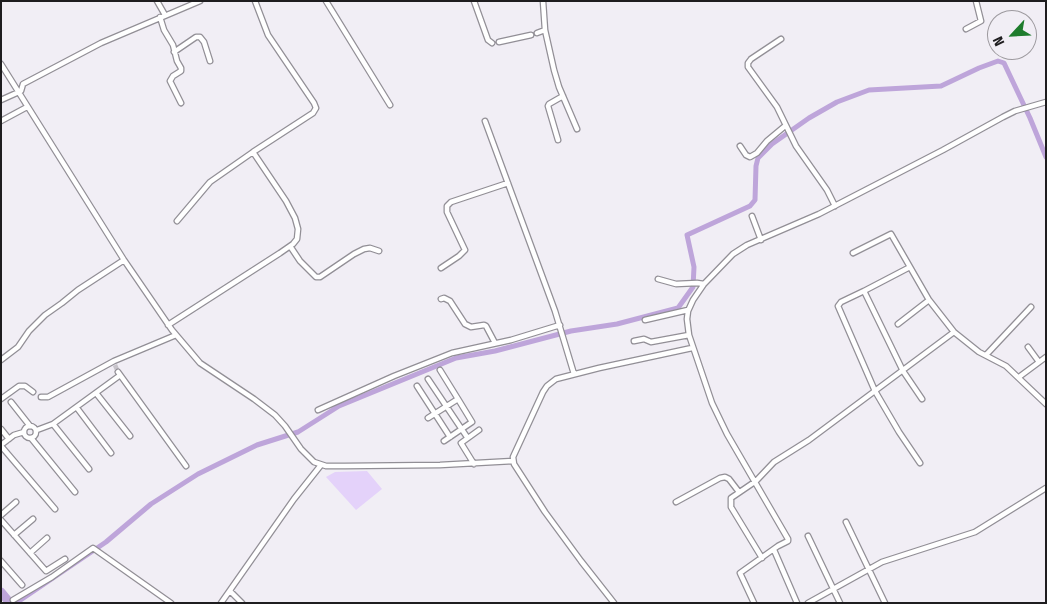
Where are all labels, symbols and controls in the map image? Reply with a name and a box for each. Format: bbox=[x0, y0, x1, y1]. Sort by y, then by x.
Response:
north arrow bbox=[987, 10, 1037, 60]
text: N bbox=[989, 34, 1008, 49]

